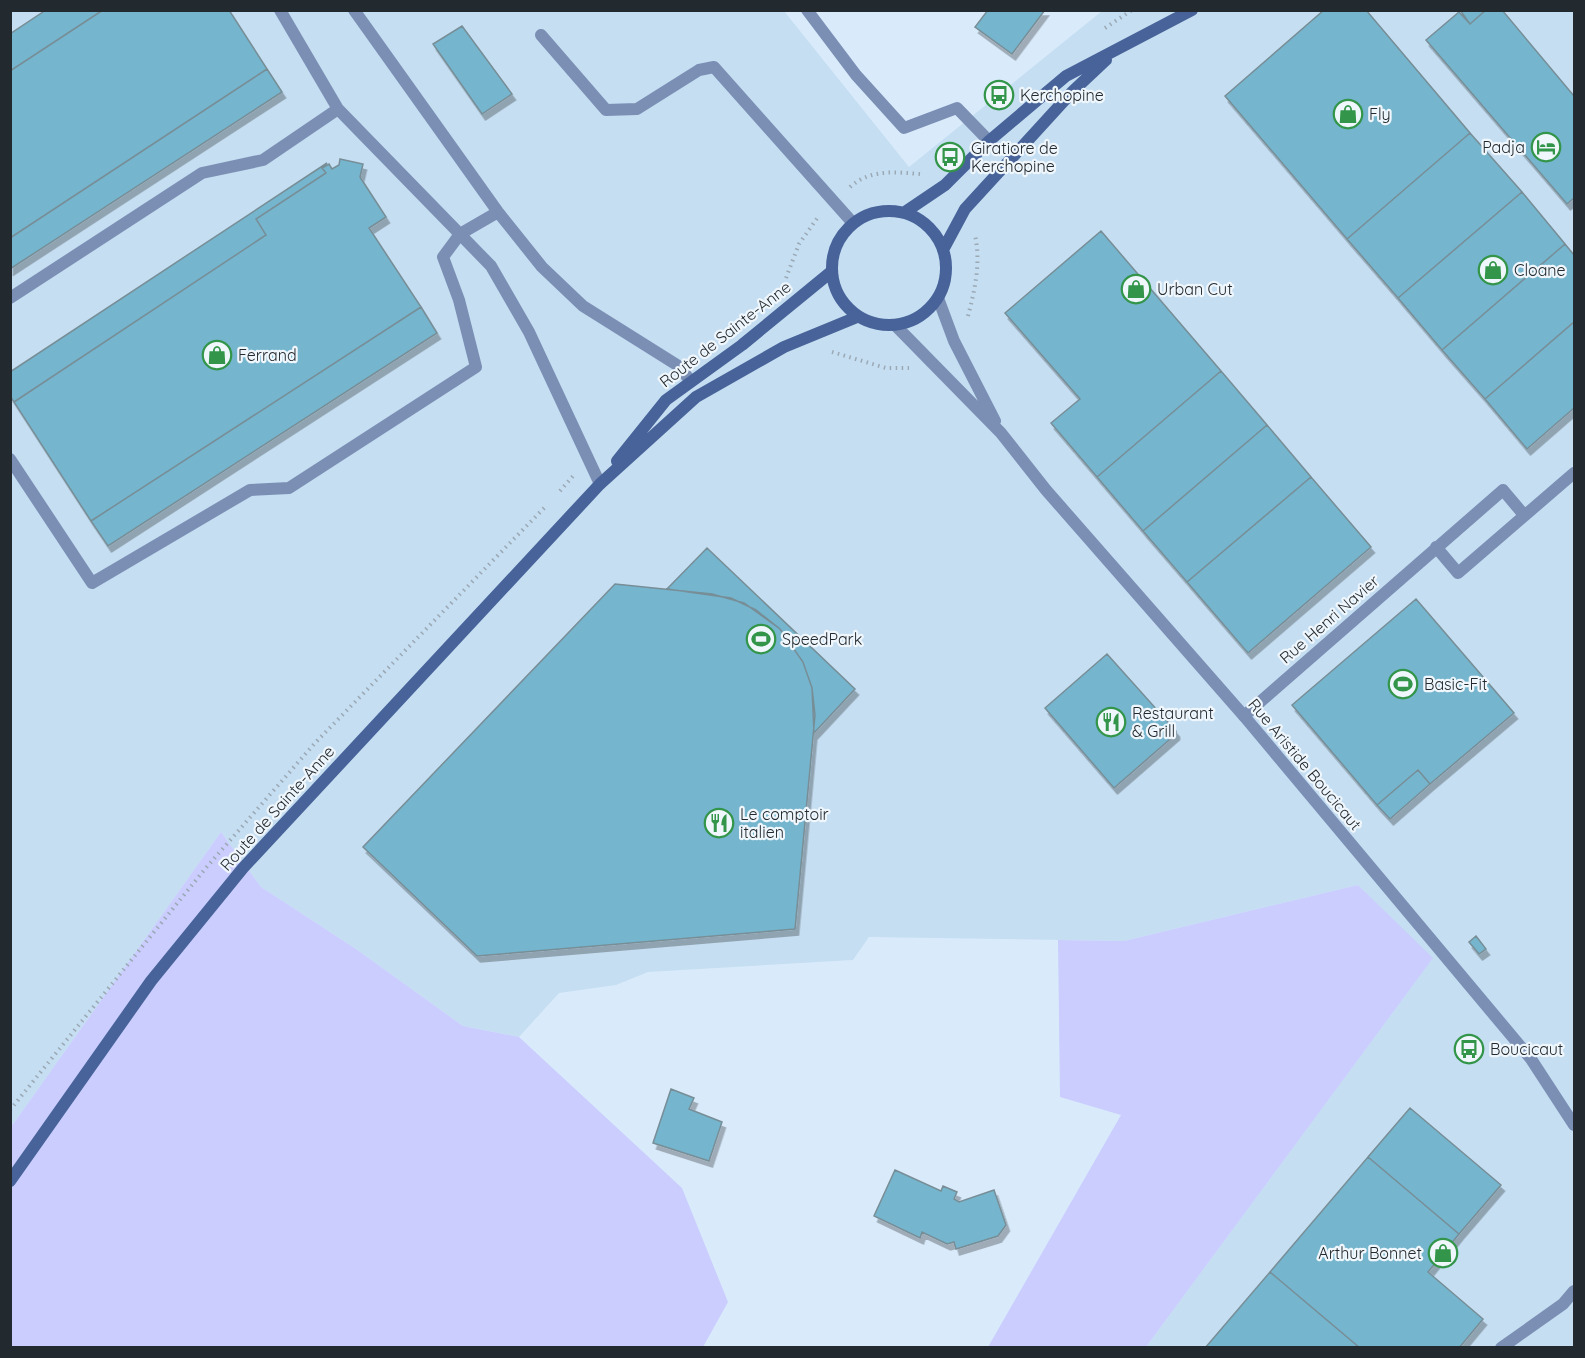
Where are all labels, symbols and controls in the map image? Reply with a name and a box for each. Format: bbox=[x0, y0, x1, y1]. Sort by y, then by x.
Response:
bus stop icon: Kerchopine bbox=[983, 79, 1015, 111]
place label: Kerchopine bbox=[1020, 85, 1104, 105]
shop icon: Fly bbox=[1332, 98, 1364, 130]
place label: Fly bbox=[1369, 104, 1391, 124]
hotel icon: Padja bbox=[1530, 131, 1562, 163]
place label: Padja bbox=[1482, 137, 1525, 157]
place label: Giratiore de Kerchopine bbox=[971, 138, 1058, 176]
bus stop icon: Giratiore de Kerchopine bbox=[934, 141, 966, 173]
shop icon: Cloane bbox=[1477, 254, 1509, 286]
place label: Cloane bbox=[1514, 260, 1566, 280]
shop icon: Urban Cut bbox=[1120, 273, 1152, 305]
street label: Route de Sainte-Anne bbox=[655, 277, 795, 391]
place label: Urban Cut bbox=[1157, 279, 1233, 299]
shop icon: Ferrand bbox=[201, 339, 233, 371]
place label: Ferrand bbox=[238, 345, 297, 365]
street label: Rue Henri Navier bbox=[1275, 570, 1383, 668]
sports icon: SpeedPark bbox=[745, 623, 777, 655]
place label: SpeedPark bbox=[782, 629, 862, 649]
sports icon: Basic-Fit bbox=[1387, 668, 1419, 700]
place label: Basic-Fit bbox=[1424, 674, 1487, 694]
street label: Rue Aristide Boucicaut bbox=[1244, 694, 1366, 834]
place label: Restaurant & Grill bbox=[1132, 703, 1214, 741]
restaurant icon: Restaurant & Grill bbox=[1095, 706, 1127, 738]
street label: Route de Sainte-Anne bbox=[216, 741, 338, 875]
place label: Le comptoir italien bbox=[740, 804, 829, 842]
restaurant icon: Le comptoir italien bbox=[703, 807, 735, 839]
bus stop icon: Boucicaut bbox=[1453, 1033, 1485, 1065]
place label: Boucicaut bbox=[1490, 1039, 1563, 1059]
shop icon: Arthur Bonnet bbox=[1427, 1237, 1459, 1269]
place label: Arthur Bonnet bbox=[1318, 1243, 1422, 1263]

